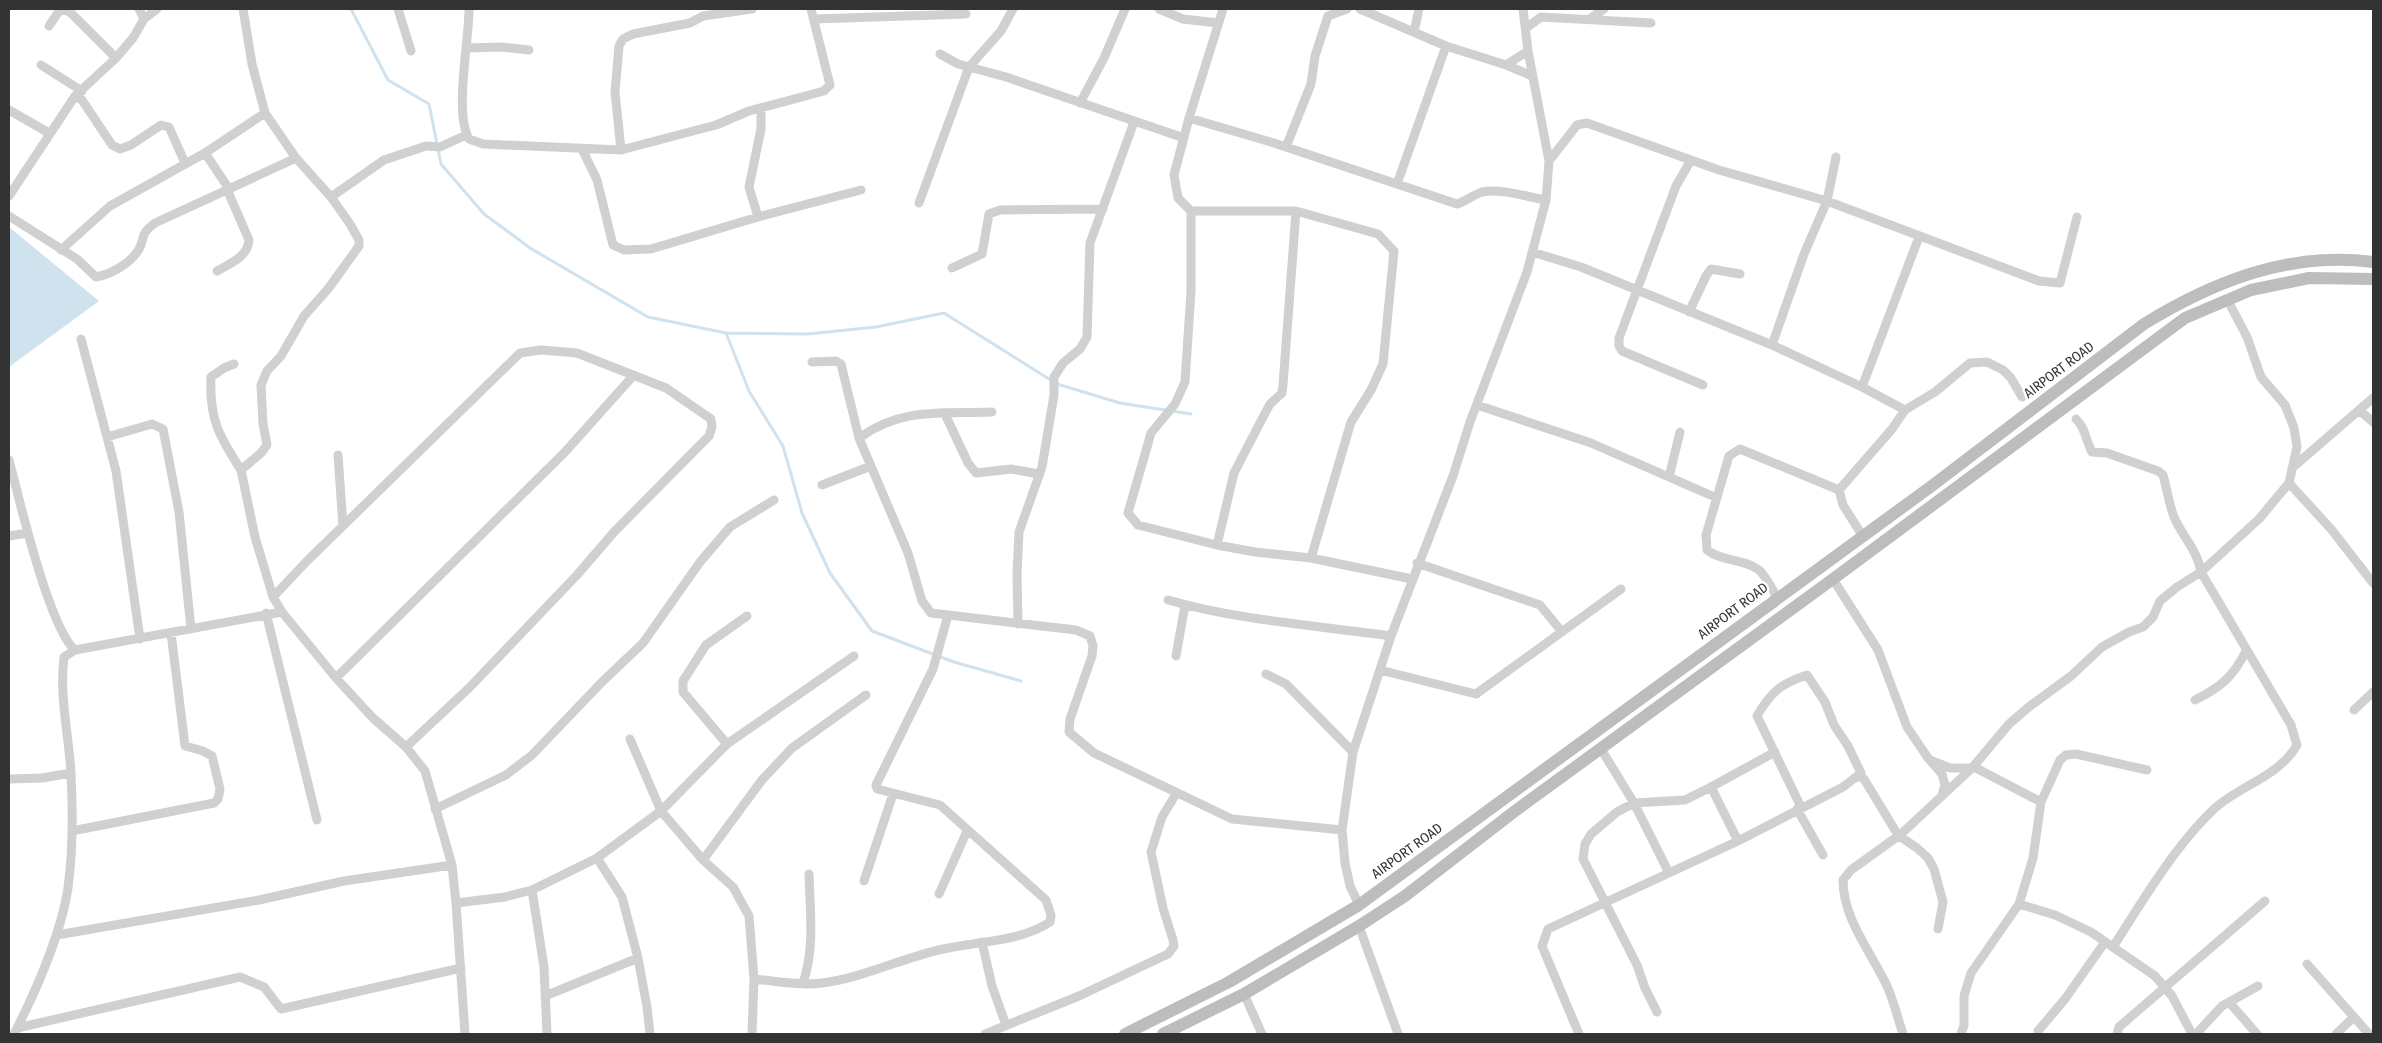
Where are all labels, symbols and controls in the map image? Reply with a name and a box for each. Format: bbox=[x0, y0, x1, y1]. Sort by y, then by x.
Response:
street label: AIRPORT ROAD bbox=[2021, 338, 2097, 402]
street label: AIRPORT ROAD bbox=[1695, 579, 1771, 643]
street label: AIRPORT ROAD bbox=[1368, 820, 1446, 882]

